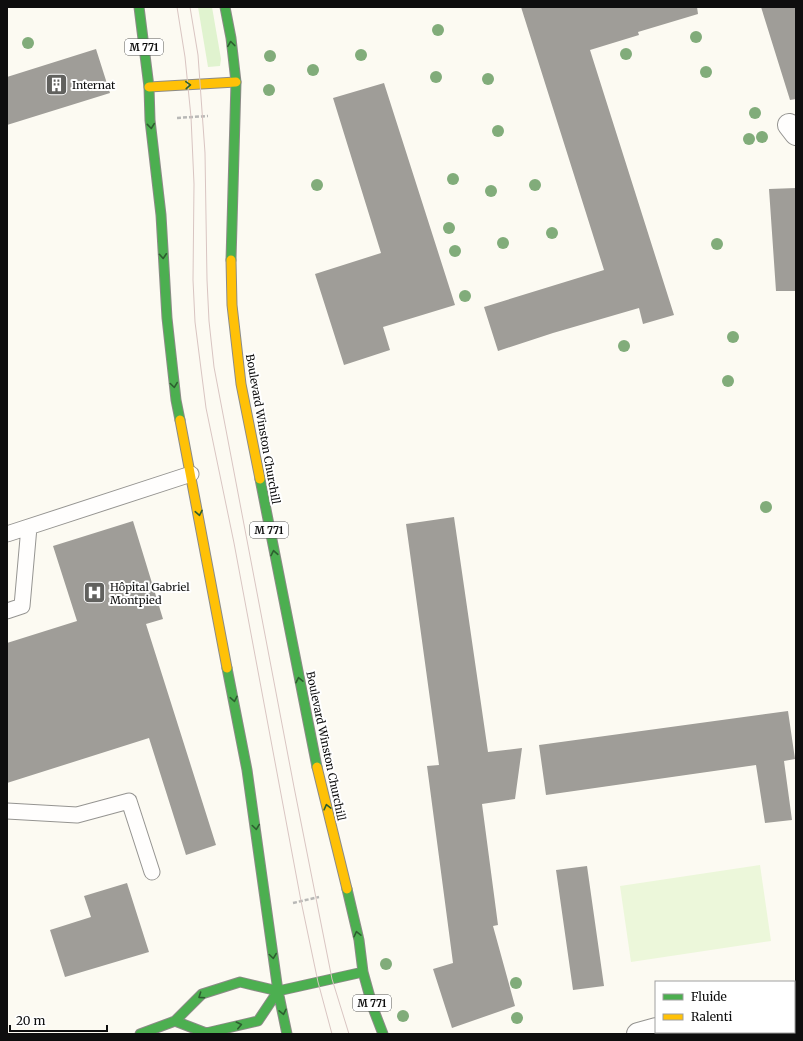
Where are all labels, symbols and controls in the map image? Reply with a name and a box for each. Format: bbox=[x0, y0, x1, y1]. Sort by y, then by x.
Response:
road number: M 771 bbox=[125, 39, 163, 55]
one-way arrow bbox=[227, 41, 236, 47]
building icon: Internat bbox=[44, 72, 70, 98]
place label: Internat bbox=[72, 78, 116, 92]
one-way arrow bbox=[185, 81, 191, 90]
one-way arrow bbox=[146, 123, 155, 129]
one-way arrow bbox=[159, 253, 168, 259]
street label: Boulevard Winston Churchill bbox=[243, 353, 283, 506]
one-way arrow bbox=[169, 382, 178, 388]
one-way arrow bbox=[194, 510, 202, 516]
road number: M 771 bbox=[250, 522, 288, 538]
one-way arrow bbox=[270, 550, 279, 556]
hospital icon: Hôpital Gabriel Montpied bbox=[82, 580, 108, 606]
place label: Hôpital Gabriel Montpied bbox=[110, 580, 190, 607]
street label: Boulevard Winston Churchill bbox=[303, 670, 349, 823]
one-way arrow bbox=[296, 677, 304, 683]
one-way arrow bbox=[230, 696, 238, 702]
one-way arrow bbox=[323, 804, 332, 811]
one-way arrow bbox=[251, 824, 260, 830]
one-way arrow bbox=[353, 930, 362, 937]
one-way arrow bbox=[268, 953, 277, 959]
legend bbox=[655, 981, 795, 1033]
text: Fluide bbox=[691, 989, 727, 1004]
one-way arrow bbox=[199, 991, 206, 998]
road number: M 771 bbox=[353, 995, 391, 1011]
scale bar bbox=[10, 1007, 107, 1033]
one-way arrow bbox=[278, 1009, 286, 1016]
text: Ralenti bbox=[691, 1009, 732, 1024]
text: 20 m bbox=[16, 1013, 45, 1028]
one-way arrow bbox=[235, 1021, 242, 1030]

